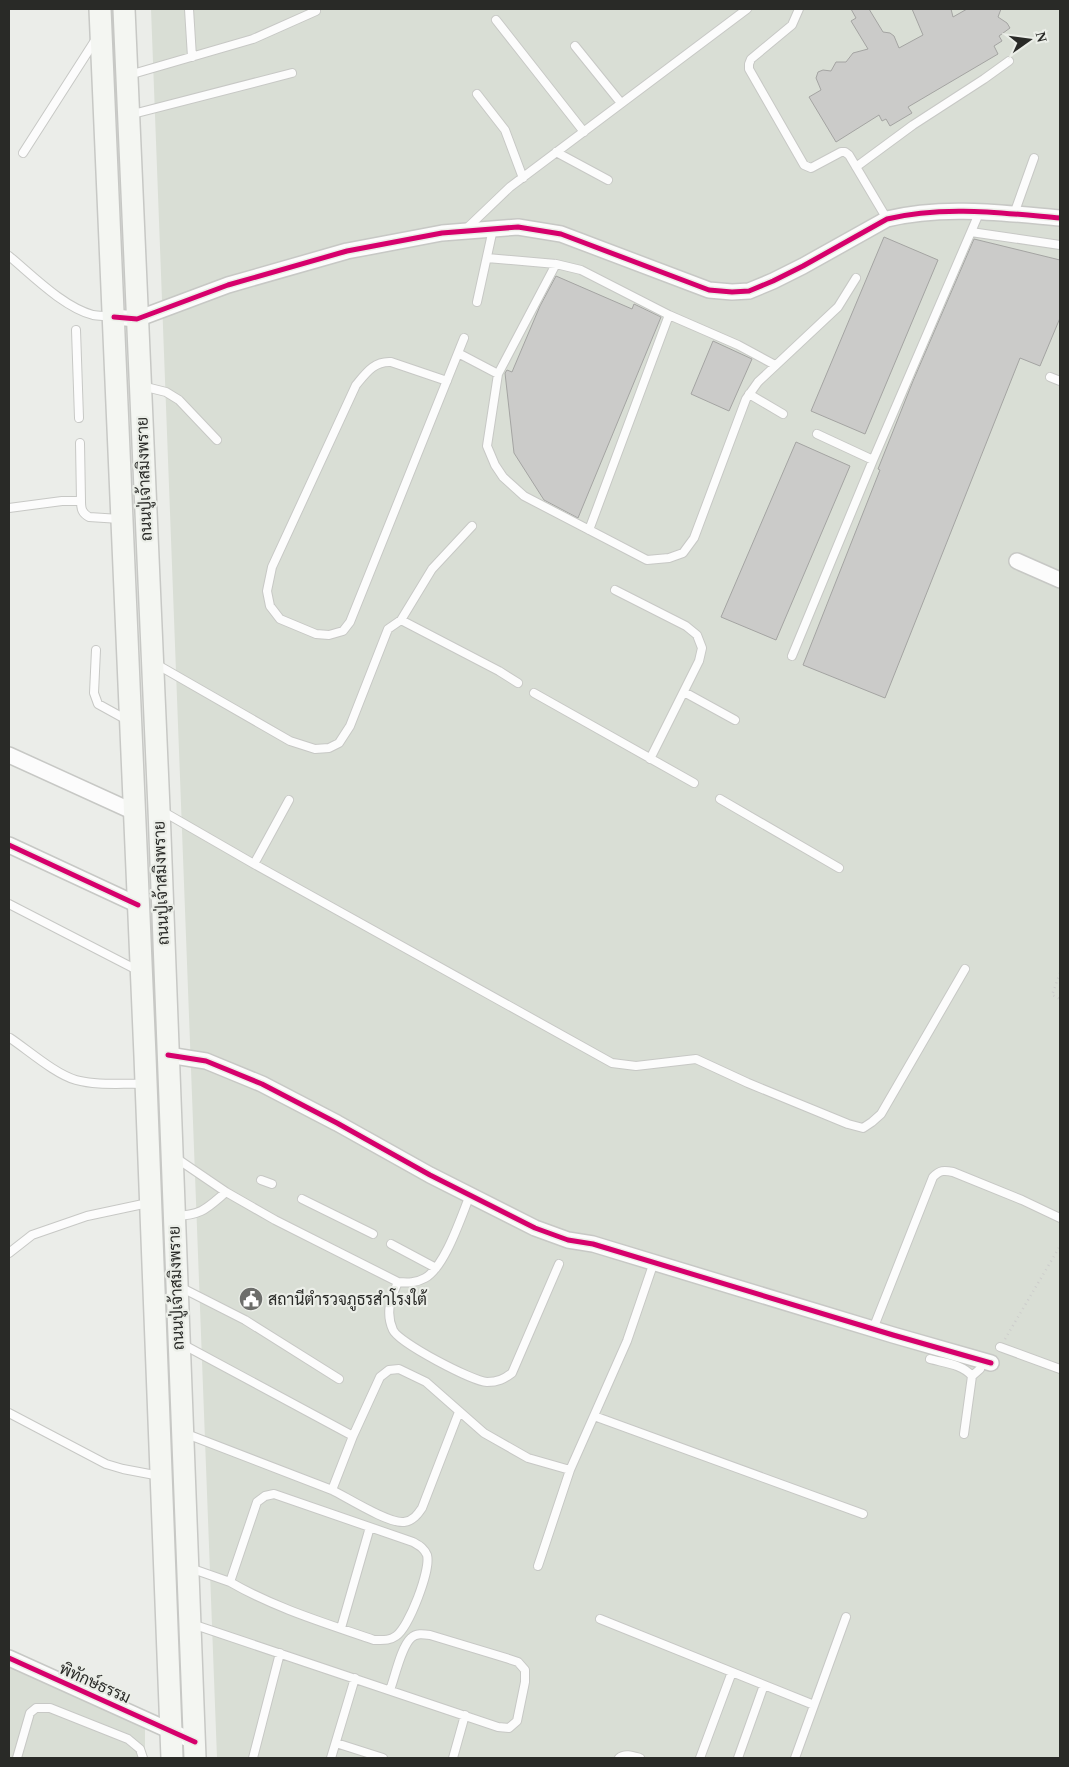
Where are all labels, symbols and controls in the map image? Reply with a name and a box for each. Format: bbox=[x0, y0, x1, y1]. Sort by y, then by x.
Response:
north arrow bbox=[1004, 15, 1054, 65]
text: N bbox=[1033, 30, 1050, 44]
street label: ถนนปู่เจ้าสมิงพราย bbox=[131, 416, 158, 541]
street label: ถนนปู่เจ้าสมิงพราย bbox=[148, 820, 175, 945]
street label: ถนนปู่เจ้าสมิงพราย bbox=[163, 1225, 190, 1350]
public building icon: สถานีตำรวจภูธรสำโรงใต้ bbox=[238, 1286, 264, 1312]
place label: สถานีตำรวจภูธรสำโรงใต้ bbox=[268, 1288, 428, 1311]
street label: พิทักษ์ธรรม bbox=[57, 1656, 135, 1706]

